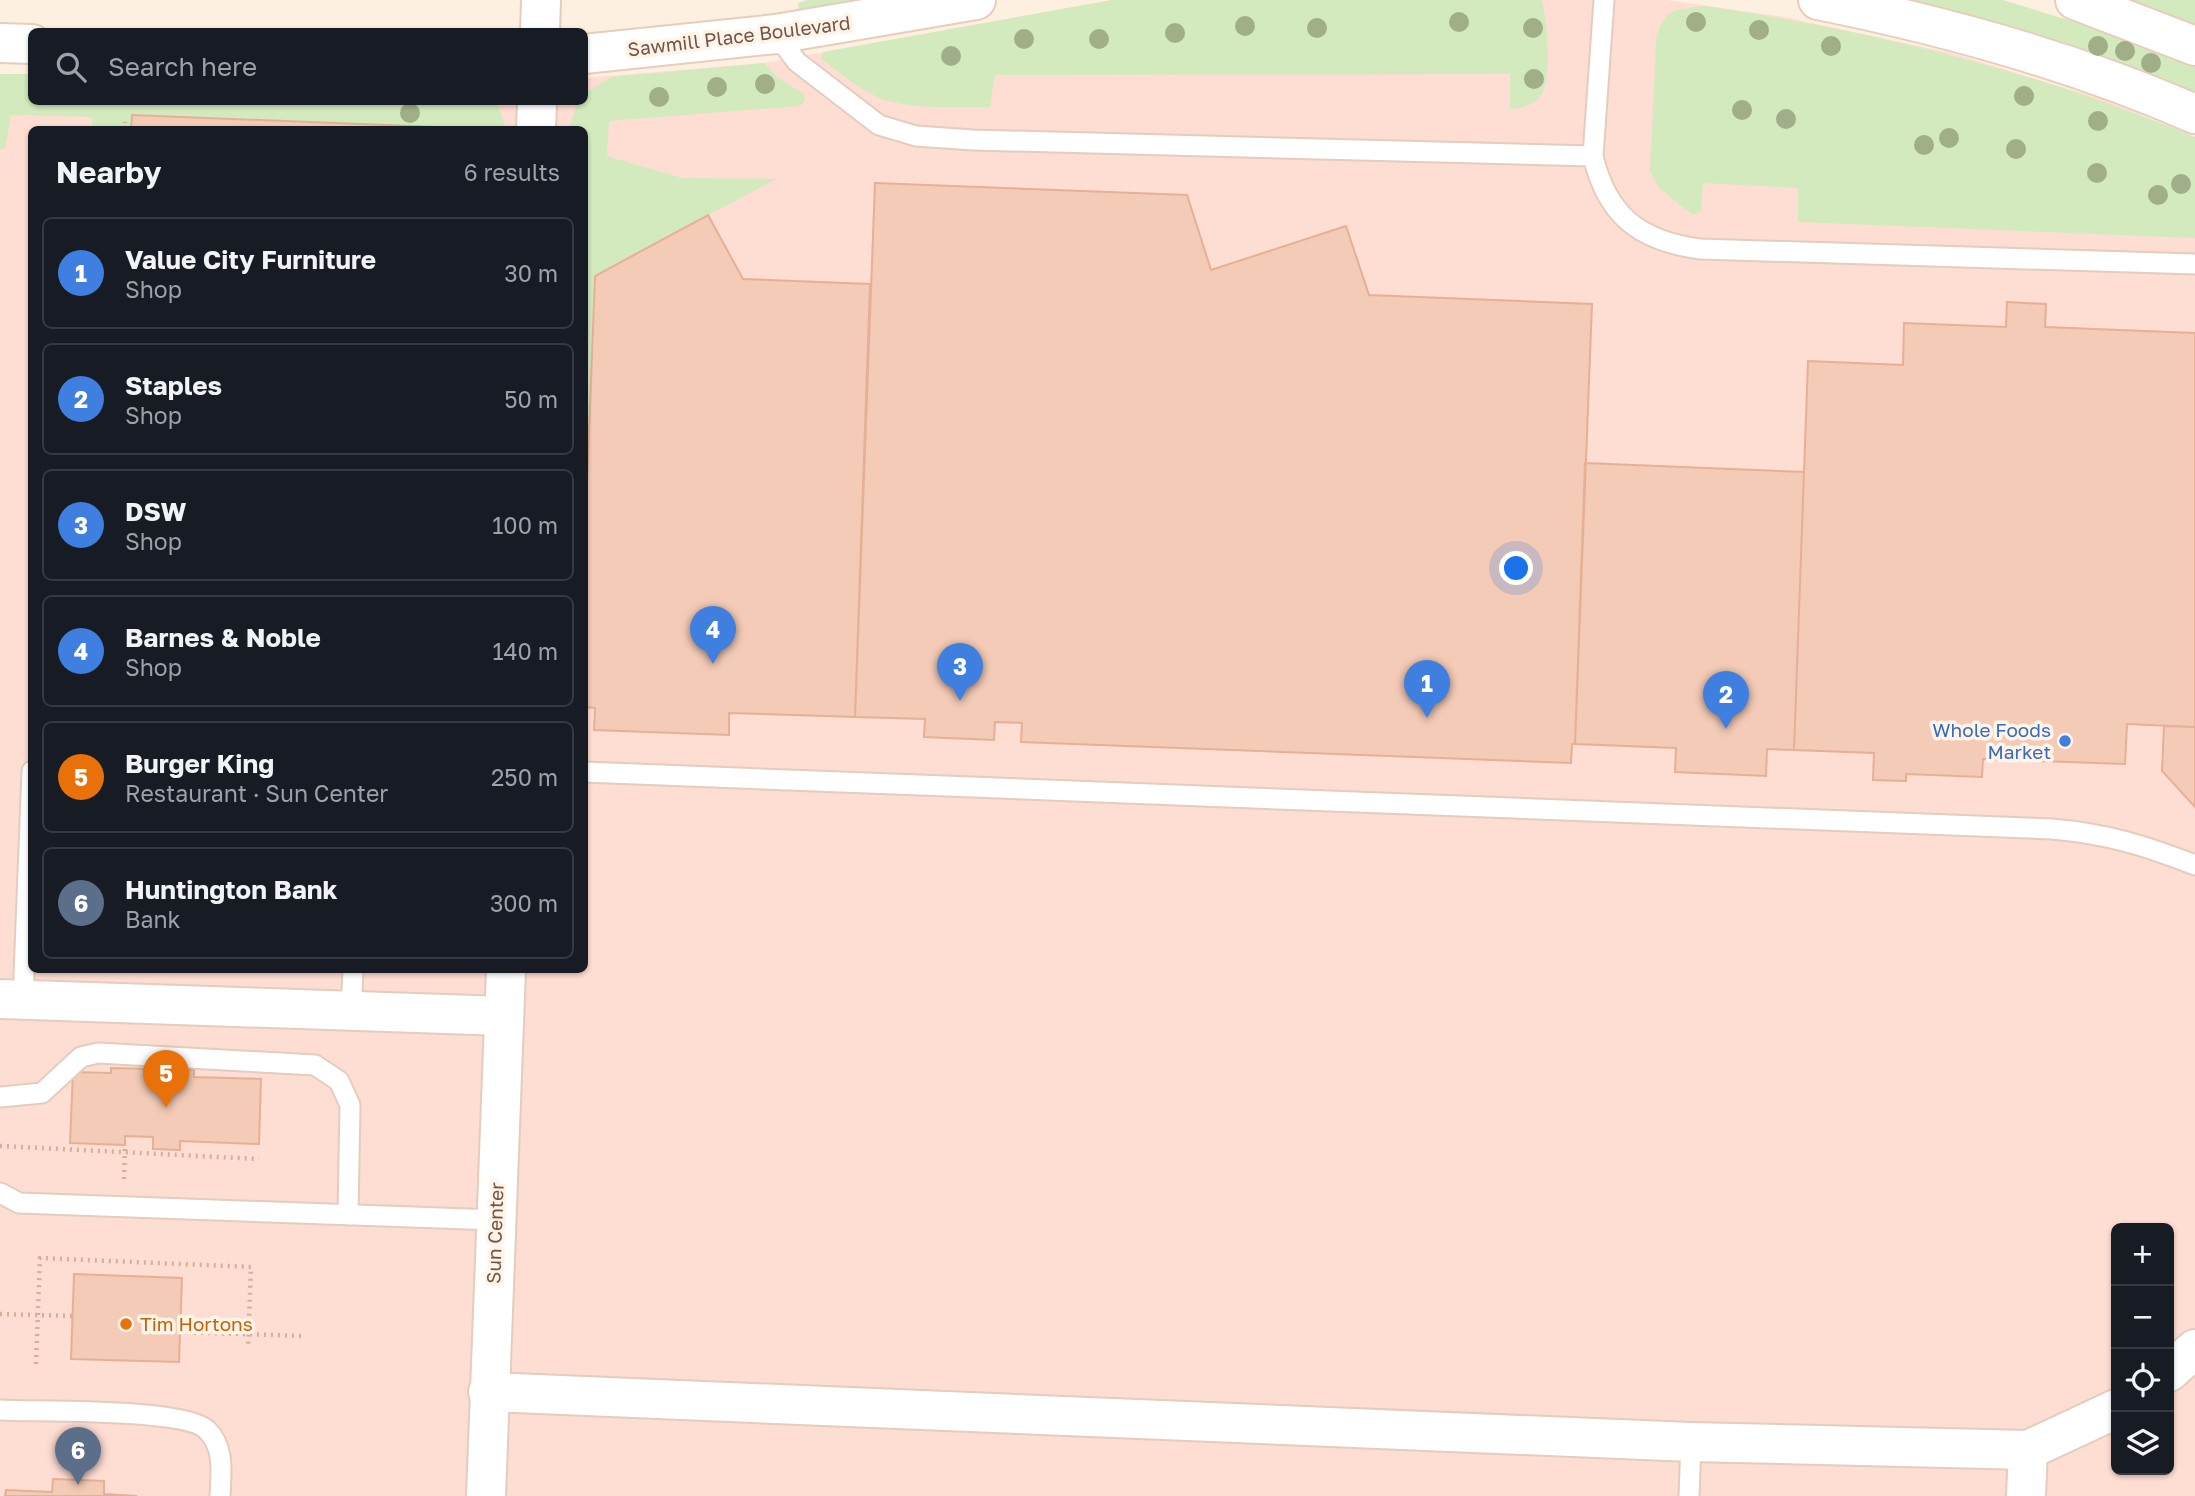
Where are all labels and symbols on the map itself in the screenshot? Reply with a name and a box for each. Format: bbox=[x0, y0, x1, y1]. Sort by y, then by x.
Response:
street label: Sawmill Place Boulevard bbox=[626, 10, 852, 61]
your location bbox=[1499, 551, 1533, 585]
pin: 4 bbox=[690, 606, 736, 664]
pin: 3 bbox=[937, 643, 983, 701]
pin: 1 bbox=[1404, 660, 1450, 718]
pin: 2 bbox=[1703, 671, 1749, 729]
place label: Whole Foods Market bbox=[1932, 718, 2051, 763]
marker: Whole Foods Market bbox=[2057, 733, 2073, 749]
pin: 5 bbox=[143, 1050, 189, 1108]
street label: Sun Center bbox=[481, 1181, 508, 1284]
place label: Tim Hortons bbox=[140, 1312, 253, 1335]
marker: Tim Hortons bbox=[118, 1316, 134, 1332]
pin: 6 bbox=[55, 1427, 101, 1485]

